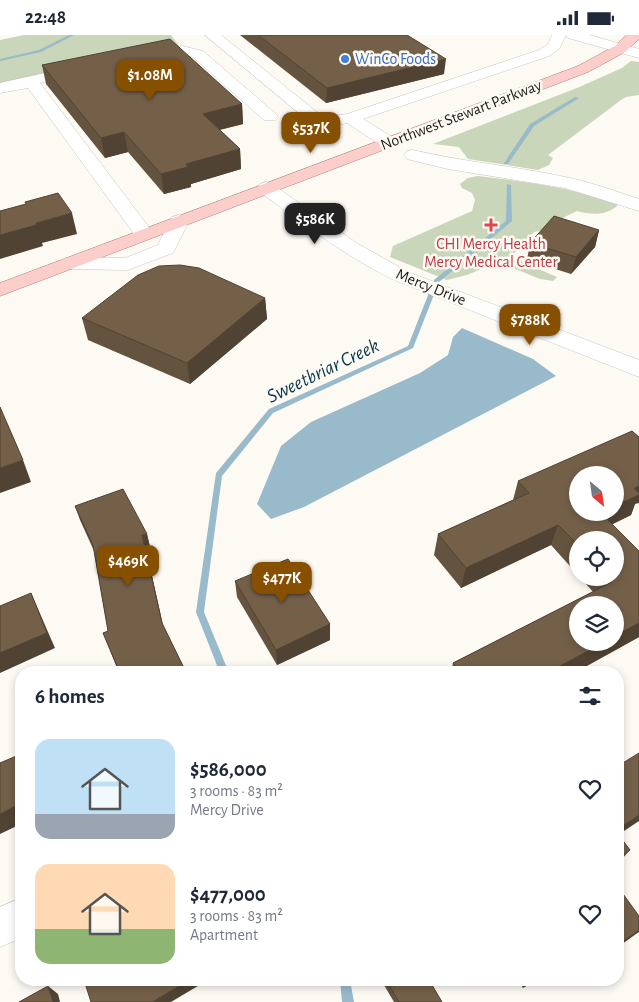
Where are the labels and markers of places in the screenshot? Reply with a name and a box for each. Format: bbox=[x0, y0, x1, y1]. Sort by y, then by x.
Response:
place label: WinCo Foods bbox=[355, 51, 436, 67]
marker: WinCo Foods bbox=[339, 53, 351, 65]
pin: $1.08M bbox=[109, 58, 191, 101]
pin: $537K bbox=[276, 111, 346, 154]
pin: $586K bbox=[280, 203, 350, 245]
marker: CHI Mercy Health Mercy Medical Center bbox=[484, 218, 498, 232]
place label: CHI Mercy Health Mercy Medical Center bbox=[424, 236, 558, 271]
pin: $788K bbox=[495, 303, 565, 346]
pin: $469K bbox=[93, 545, 163, 587]
pin: $477K bbox=[247, 561, 317, 604]

